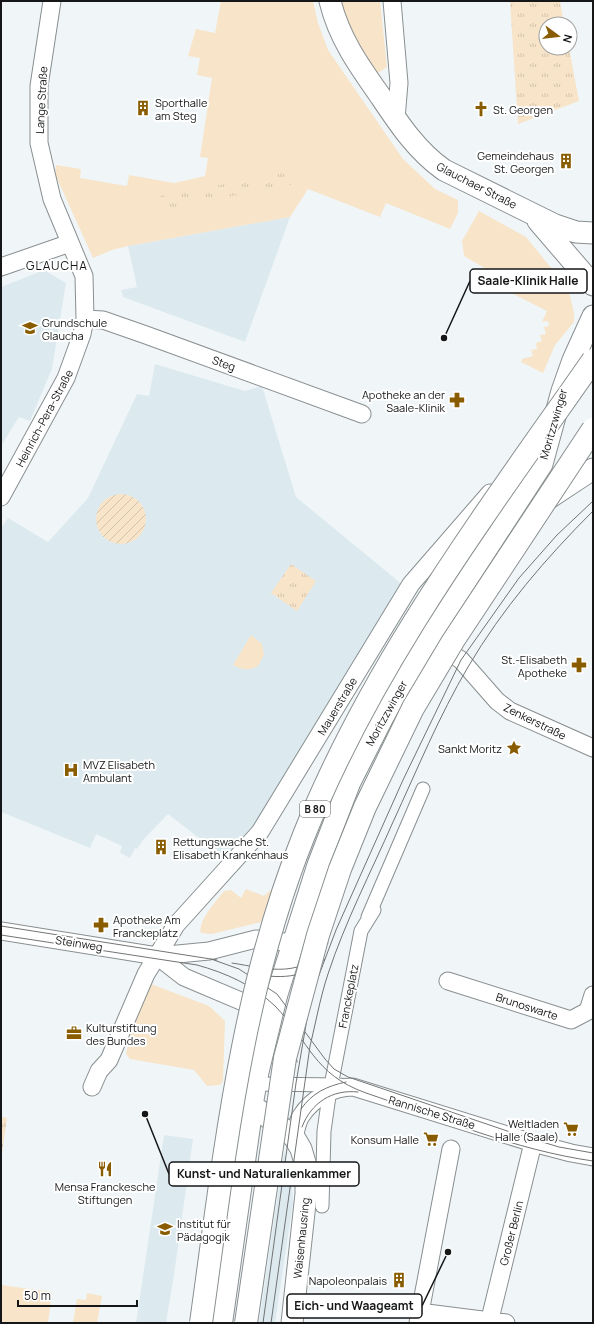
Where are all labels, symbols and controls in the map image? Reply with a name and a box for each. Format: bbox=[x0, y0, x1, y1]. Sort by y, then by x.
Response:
north arrow bbox=[538, 16, 578, 56]
text: N bbox=[560, 33, 576, 45]
street label: Lange Straße bbox=[32, 65, 50, 134]
place label: Sporthalle am Steg bbox=[155, 95, 208, 123]
building icon: Sporthalle am Steg bbox=[134, 99, 152, 117]
church icon: St. Georgen bbox=[472, 100, 490, 118]
place label: St. Georgen bbox=[493, 102, 553, 117]
place label: Gemeindehaus St. Georgen bbox=[477, 148, 554, 176]
building icon: Gemeindehaus St. Georgen bbox=[557, 152, 575, 170]
street label: Glauchaer Straße bbox=[434, 158, 520, 212]
district label: GLAUCHA bbox=[26, 257, 88, 274]
callout: Saale-Klinik Halle bbox=[470, 269, 587, 293]
text: Saale-Klinik Halle bbox=[477, 272, 579, 289]
place label: Grundschule Glaucha bbox=[42, 315, 108, 343]
school or university icon: Grundschule Glaucha bbox=[21, 319, 39, 337]
street label: Steg bbox=[210, 352, 238, 374]
street label: Heinrich-Pera-Straße bbox=[12, 366, 76, 469]
place label: Apotheke an der Saale-Klinik bbox=[362, 387, 446, 415]
street label: Moritzzwinger bbox=[536, 387, 570, 461]
pharmacy icon: Apotheke an der Saale-Klinik bbox=[448, 391, 466, 409]
place label: St.-Elisabeth Apotheke bbox=[501, 652, 568, 680]
pharmacy icon: St.-Elisabeth Apotheke bbox=[570, 656, 588, 674]
street label: Mauerstraße bbox=[314, 674, 360, 738]
street label: Moritzzwinger bbox=[362, 678, 410, 748]
street label: Zenkerstraße bbox=[501, 699, 569, 743]
place icon: Sankt Moritz bbox=[505, 739, 523, 757]
place label: Sankt Moritz bbox=[438, 741, 502, 756]
place label: MVZ Elisabeth Ambulant bbox=[83, 757, 155, 785]
hospital icon: MVZ Elisabeth Ambulant bbox=[62, 761, 80, 779]
road number: B 80 bbox=[300, 801, 330, 817]
place label: Rettungswache St. Elisabeth Krankenhaus bbox=[173, 834, 289, 862]
building icon: Rettungswache St. Elisabeth Krankenhaus bbox=[152, 838, 170, 856]
place label: Apotheke Am Franckeplatz bbox=[113, 912, 181, 940]
pharmacy icon: Apotheke Am Franckeplatz bbox=[92, 916, 110, 934]
street label: Steinweg bbox=[54, 932, 104, 954]
street label: Franckeplatz bbox=[334, 962, 362, 1029]
street label: Brunoswarte bbox=[494, 989, 561, 1023]
place label: Kulturstiftung des Bundes bbox=[86, 1020, 157, 1048]
office icon: Kulturstiftung des Bundes bbox=[65, 1024, 83, 1042]
street label: Rannische Straße bbox=[387, 1092, 478, 1132]
place label: Weltladen Halle (Saale) bbox=[495, 1116, 559, 1144]
supermarket icon: Weltladen Halle (Saale) bbox=[562, 1120, 580, 1138]
supermarket icon: Konsum Halle bbox=[422, 1130, 440, 1148]
place label: Konsum Halle bbox=[351, 1132, 420, 1147]
restaurant icon: Mensa Franckesche Stiftungen bbox=[96, 1160, 114, 1178]
callout: Kunst- und Naturalienkammer bbox=[169, 1162, 359, 1186]
text: Kunst- und Naturalienkammer bbox=[177, 1165, 351, 1182]
place label: Mensa Franckesche Stiftungen bbox=[55, 1179, 156, 1207]
street label: Waisenhausring bbox=[289, 1197, 313, 1279]
street label: Großer Berlin bbox=[496, 1199, 526, 1267]
place label: Institut für Pädagogik bbox=[177, 1216, 231, 1244]
school or university icon: Institut für Pädagogik bbox=[156, 1220, 174, 1238]
building icon: Napoleonpalais bbox=[390, 1271, 408, 1289]
place label: Napoleonpalais bbox=[309, 1273, 387, 1288]
scale bar bbox=[18, 1282, 137, 1308]
text: 50 m bbox=[24, 1287, 51, 1304]
callout: Eich- und Waageamt bbox=[287, 1294, 422, 1318]
text: Eich- und Waageamt bbox=[294, 1297, 414, 1314]

